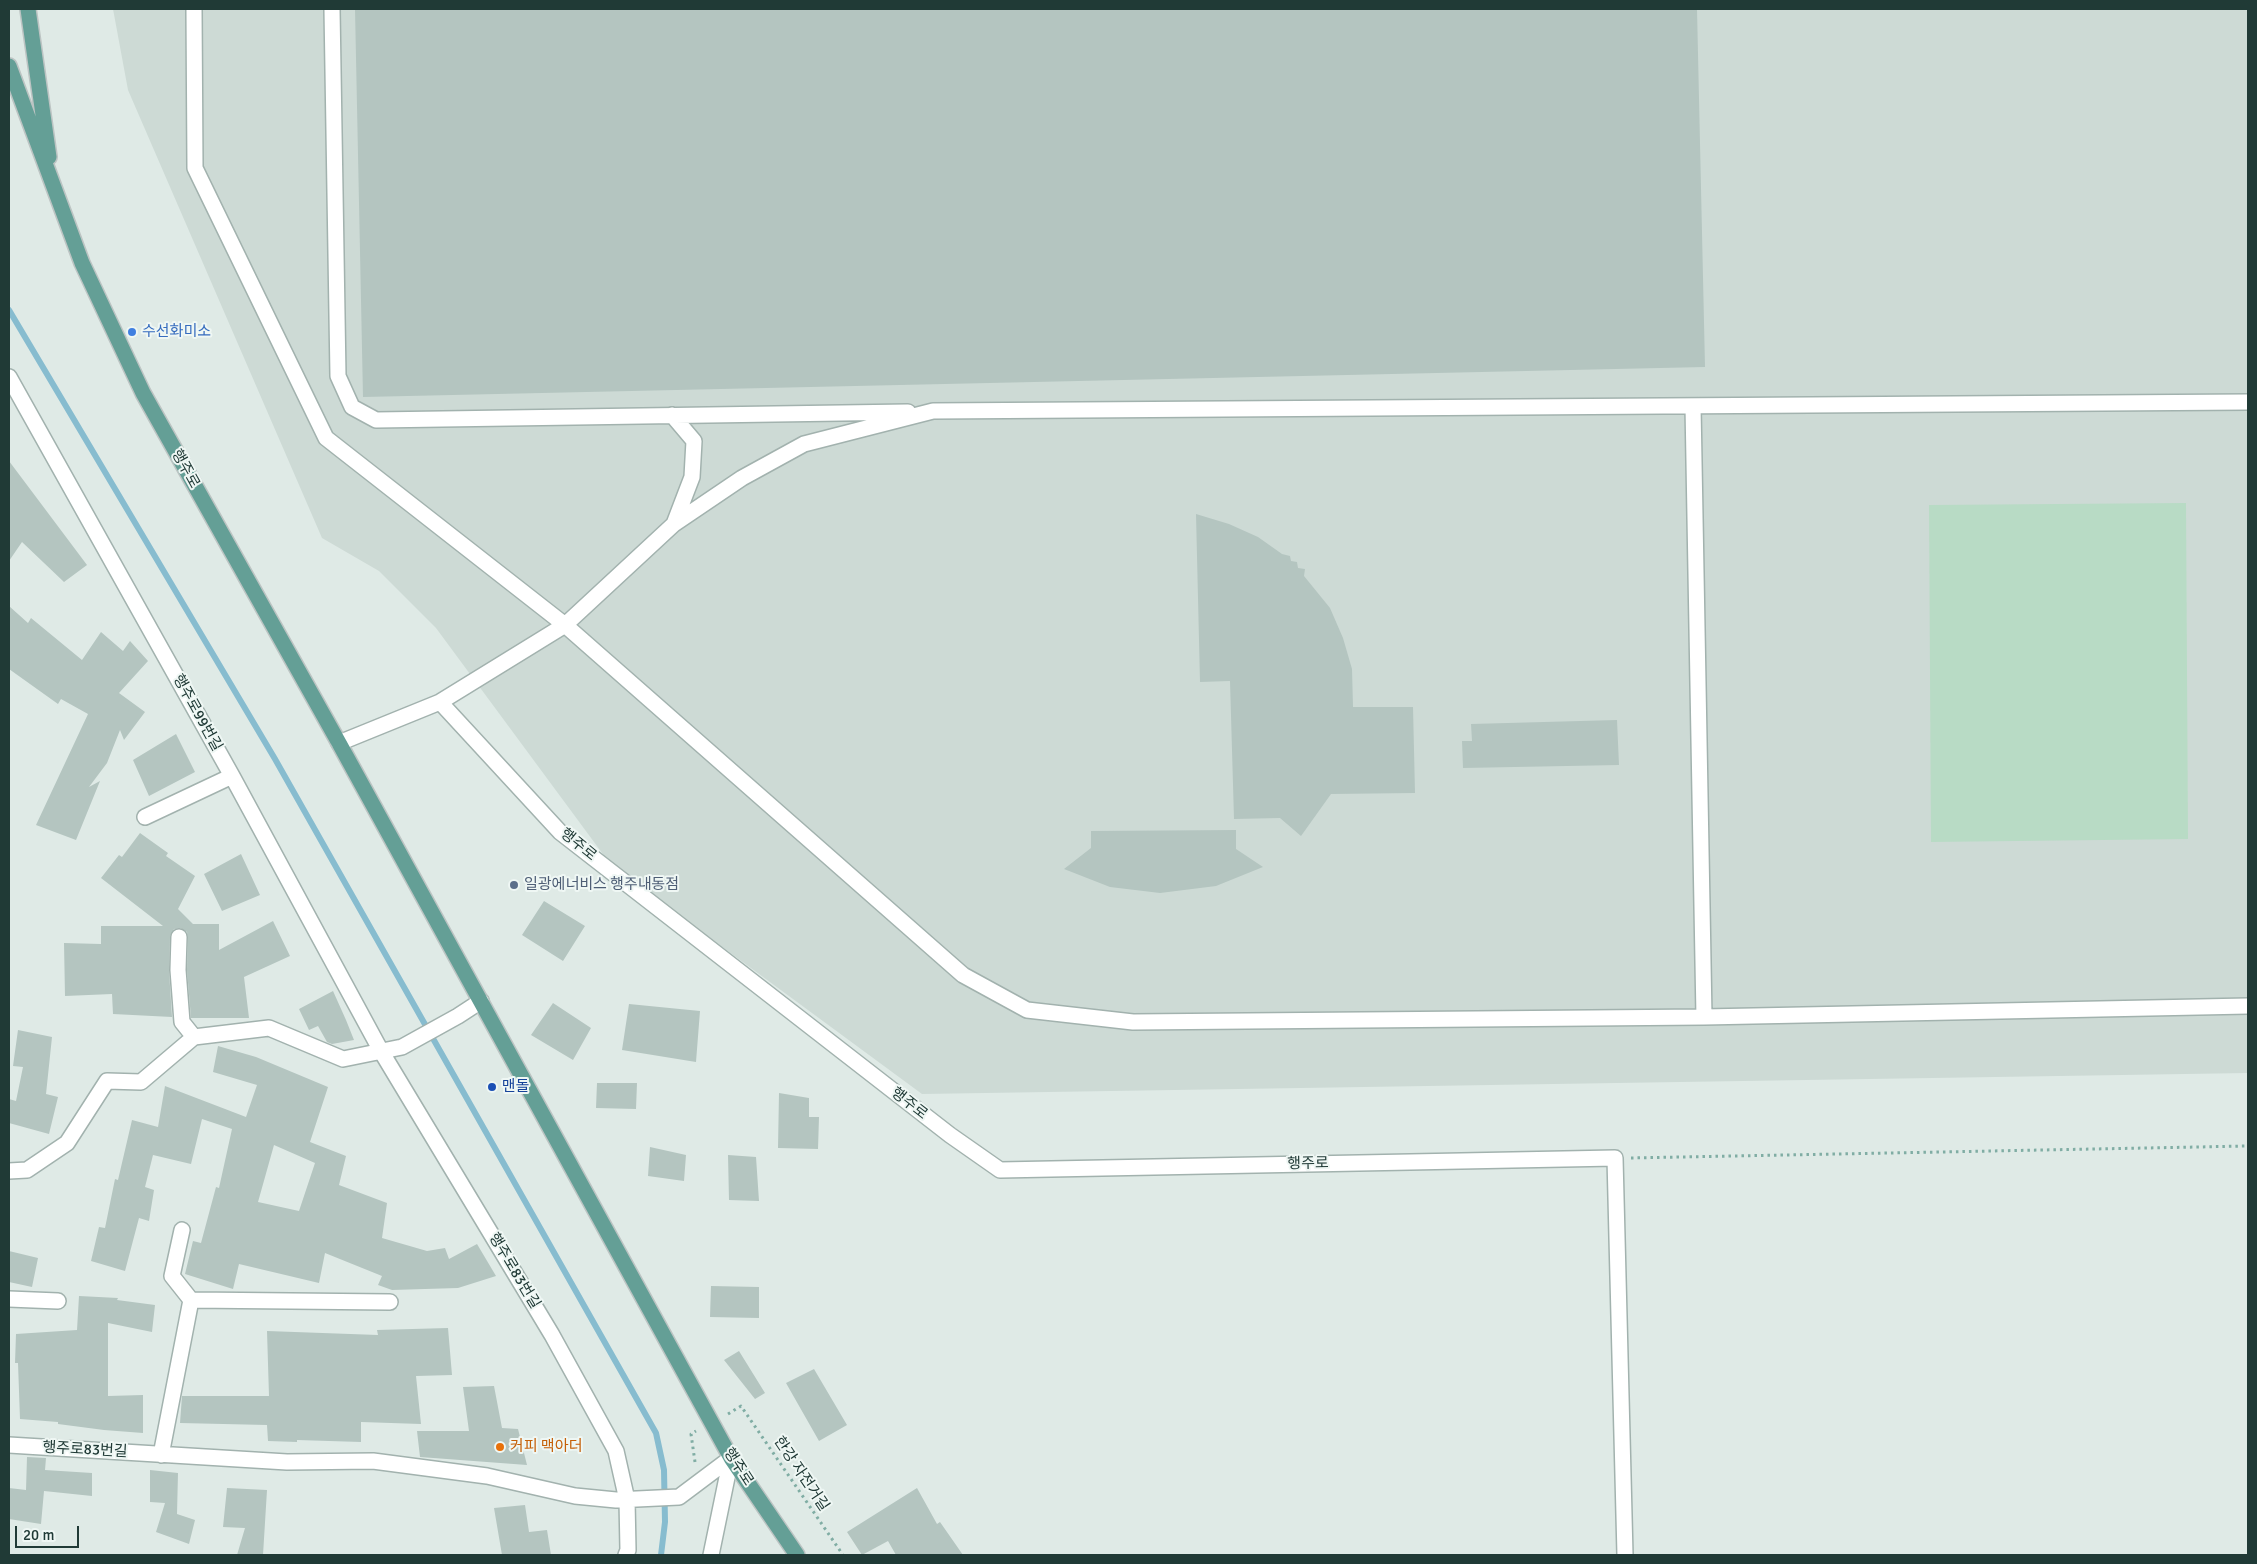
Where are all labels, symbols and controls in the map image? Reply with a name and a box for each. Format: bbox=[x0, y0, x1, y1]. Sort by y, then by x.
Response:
place label: 수선화미소 bbox=[142, 323, 211, 341]
marker: 수선화미소 bbox=[126, 326, 138, 338]
street label: 행주로 bbox=[167, 447, 203, 491]
street label: 행주로99번길 bbox=[168, 671, 226, 755]
street label: 행주로 bbox=[556, 825, 600, 865]
place label: 일광에너비스 행주내동점 bbox=[524, 876, 679, 894]
marker: 일광에너비스 행주내동점 bbox=[508, 879, 520, 891]
place label: 맨돌 bbox=[502, 1078, 530, 1096]
marker: 맨돌 bbox=[486, 1081, 498, 1093]
street label: 행주로 bbox=[887, 1084, 931, 1124]
street label: 행주로 bbox=[1287, 1155, 1329, 1173]
street label: 행주로83번길 bbox=[484, 1230, 544, 1312]
street label: 한강 자전거길 bbox=[769, 1433, 833, 1515]
place label: 커피 맥아더 bbox=[510, 1438, 582, 1456]
street label: 행주로83번길 bbox=[42, 1439, 128, 1461]
marker: 커피 맥아더 bbox=[494, 1441, 506, 1453]
street label: 행주로 bbox=[719, 1445, 757, 1489]
scale bar bbox=[18, 1516, 81, 1548]
text: 20 m bbox=[23, 1526, 54, 1544]

